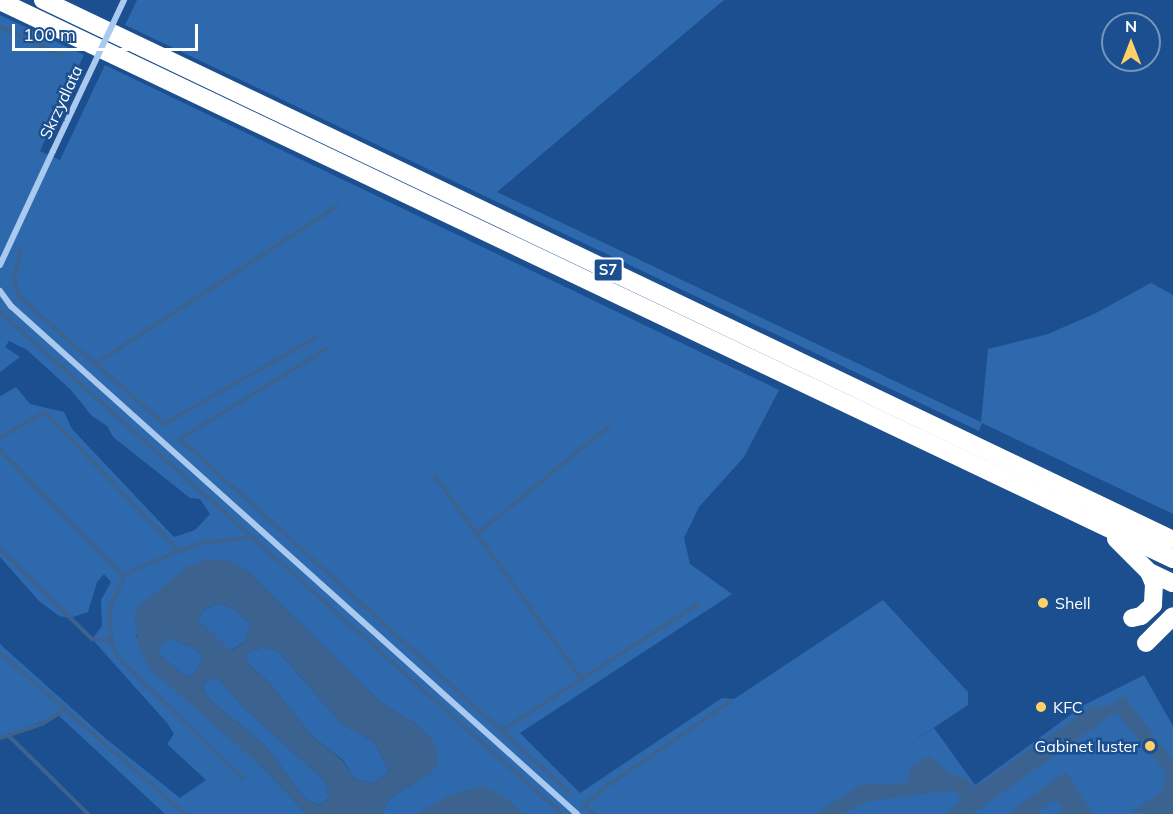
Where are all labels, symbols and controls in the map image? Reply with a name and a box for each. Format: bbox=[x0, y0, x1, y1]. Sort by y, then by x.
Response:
scale bar bbox=[15, 12, 201, 50]
north arrow bbox=[1101, 12, 1161, 72]
text: N bbox=[1125, 16, 1137, 36]
text: 100 m bbox=[23, 23, 76, 46]
street label: Skrzydlata bbox=[36, 62, 86, 142]
road number: S7 bbox=[592, 258, 624, 282]
place label: Shell bbox=[1055, 593, 1091, 613]
marker: Shell bbox=[1036, 596, 1050, 610]
place label: KFC bbox=[1053, 697, 1083, 717]
marker: KFC bbox=[1034, 700, 1048, 714]
place label: Gabinet luster bbox=[1035, 736, 1138, 756]
marker: Gabinet luster bbox=[1143, 739, 1157, 753]

